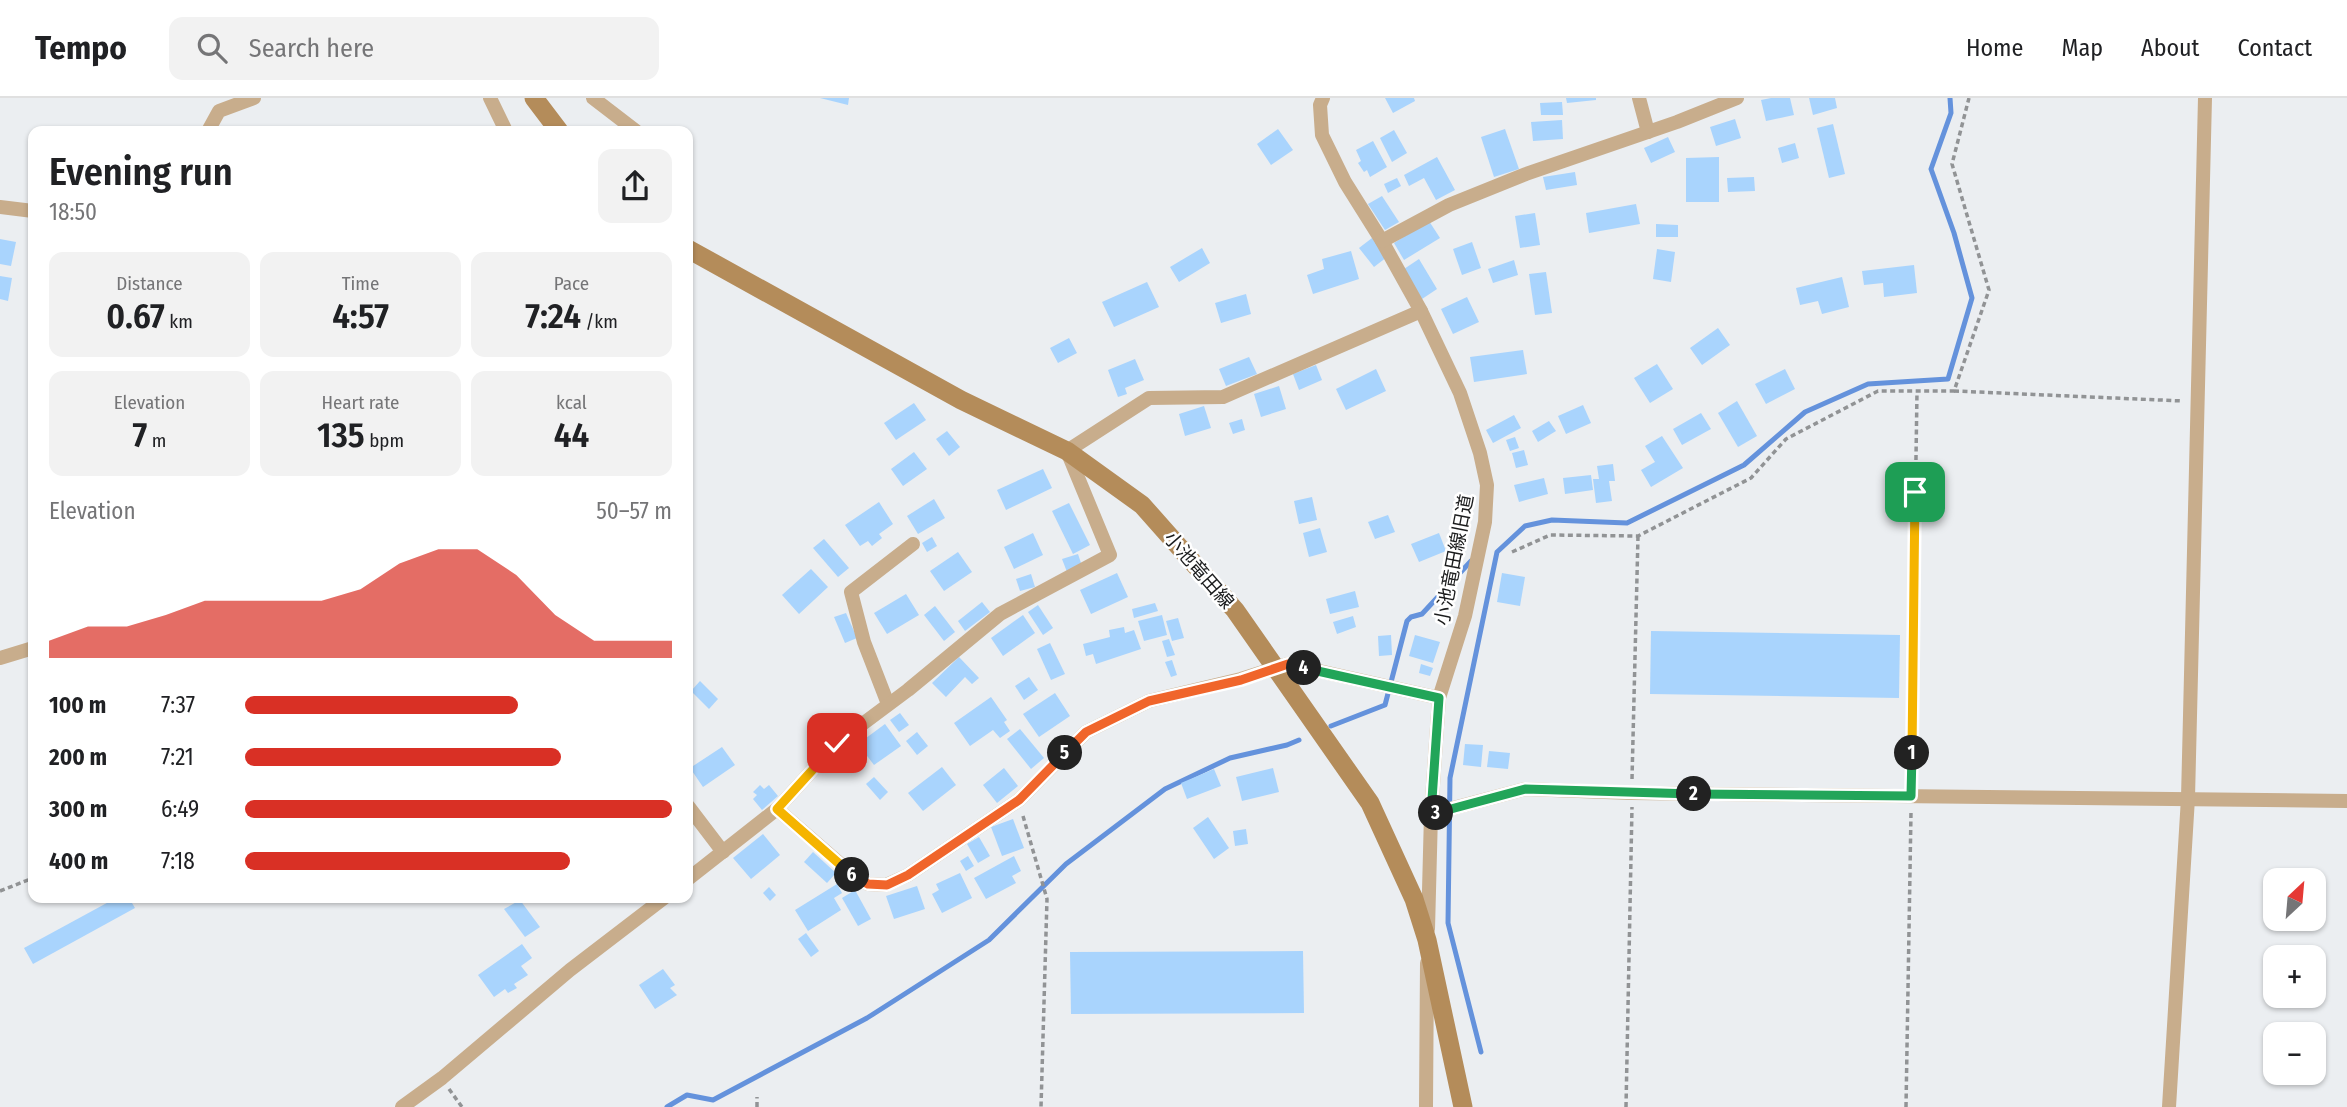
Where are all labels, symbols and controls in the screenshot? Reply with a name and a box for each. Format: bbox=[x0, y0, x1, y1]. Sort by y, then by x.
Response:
search box bbox=[169, 17, 659, 80]
text: Tempo bbox=[35, 28, 127, 68]
icon: search bbox=[193, 29, 231, 67]
text: Search here bbox=[249, 33, 374, 64]
text: Home bbox=[1966, 34, 2023, 62]
text: Map bbox=[2061, 34, 2103, 62]
text: About bbox=[2141, 34, 2199, 62]
text: Contact bbox=[2237, 34, 2312, 62]
text: Evening run bbox=[49, 149, 233, 195]
button: share bbox=[598, 149, 672, 223]
text: 18:50 bbox=[49, 198, 97, 226]
text: Distance bbox=[116, 272, 183, 295]
text: Time bbox=[342, 272, 379, 295]
text: Pace bbox=[554, 272, 589, 295]
text: 0.67 bbox=[106, 295, 165, 337]
text: 4:57 bbox=[332, 295, 389, 337]
text: 7:24 bbox=[525, 295, 581, 337]
text: km bbox=[165, 310, 193, 333]
text: /km bbox=[581, 310, 618, 333]
text: Elevation bbox=[114, 391, 185, 414]
text: Heart rate bbox=[321, 391, 400, 414]
text: kcal bbox=[556, 391, 587, 414]
text: 7 bbox=[133, 414, 147, 456]
text: 135 bbox=[317, 414, 365, 456]
text: 44 bbox=[554, 414, 589, 456]
text: m bbox=[147, 429, 166, 452]
text: bpm bbox=[365, 429, 404, 452]
pin bbox=[1885, 462, 1945, 522]
icon: arrive bbox=[1896, 473, 1934, 511]
street label: 小池竜田線旧道 bbox=[1430, 493, 1478, 627]
text: Elevation bbox=[49, 497, 136, 525]
text: 50–57 m bbox=[596, 497, 672, 525]
street label: 小池竜田線 bbox=[1159, 527, 1239, 613]
pin: 4 bbox=[1286, 650, 1322, 686]
text: 4 bbox=[1299, 656, 1308, 679]
text: 100 m bbox=[49, 691, 106, 719]
text: 7:37 bbox=[161, 691, 195, 719]
pin bbox=[807, 713, 867, 773]
icon: check bbox=[818, 724, 856, 762]
pin: 5 bbox=[1048, 736, 1082, 770]
pin: 1 bbox=[1895, 736, 1930, 770]
text: 5 bbox=[1060, 741, 1069, 764]
text: 1 bbox=[1907, 741, 1916, 764]
text: 200 m bbox=[49, 743, 107, 771]
text: 7:21 bbox=[161, 743, 194, 771]
pin: 2 bbox=[1676, 776, 1712, 812]
text: 2 bbox=[1689, 782, 1698, 805]
text: 300 m bbox=[49, 795, 107, 823]
text: 6:49 bbox=[161, 795, 199, 823]
pin: 3 bbox=[1418, 796, 1454, 830]
text: 3 bbox=[1431, 801, 1440, 824]
text: 400 m bbox=[49, 847, 108, 875]
text: 7:18 bbox=[161, 847, 195, 875]
pin: 6 bbox=[834, 858, 870, 892]
text: 6 bbox=[847, 863, 856, 886]
north arrow bbox=[2263, 868, 2326, 931]
map controls bbox=[2263, 868, 2326, 1085]
button: + bbox=[2263, 945, 2326, 1008]
button: − bbox=[2263, 1022, 2326, 1085]

